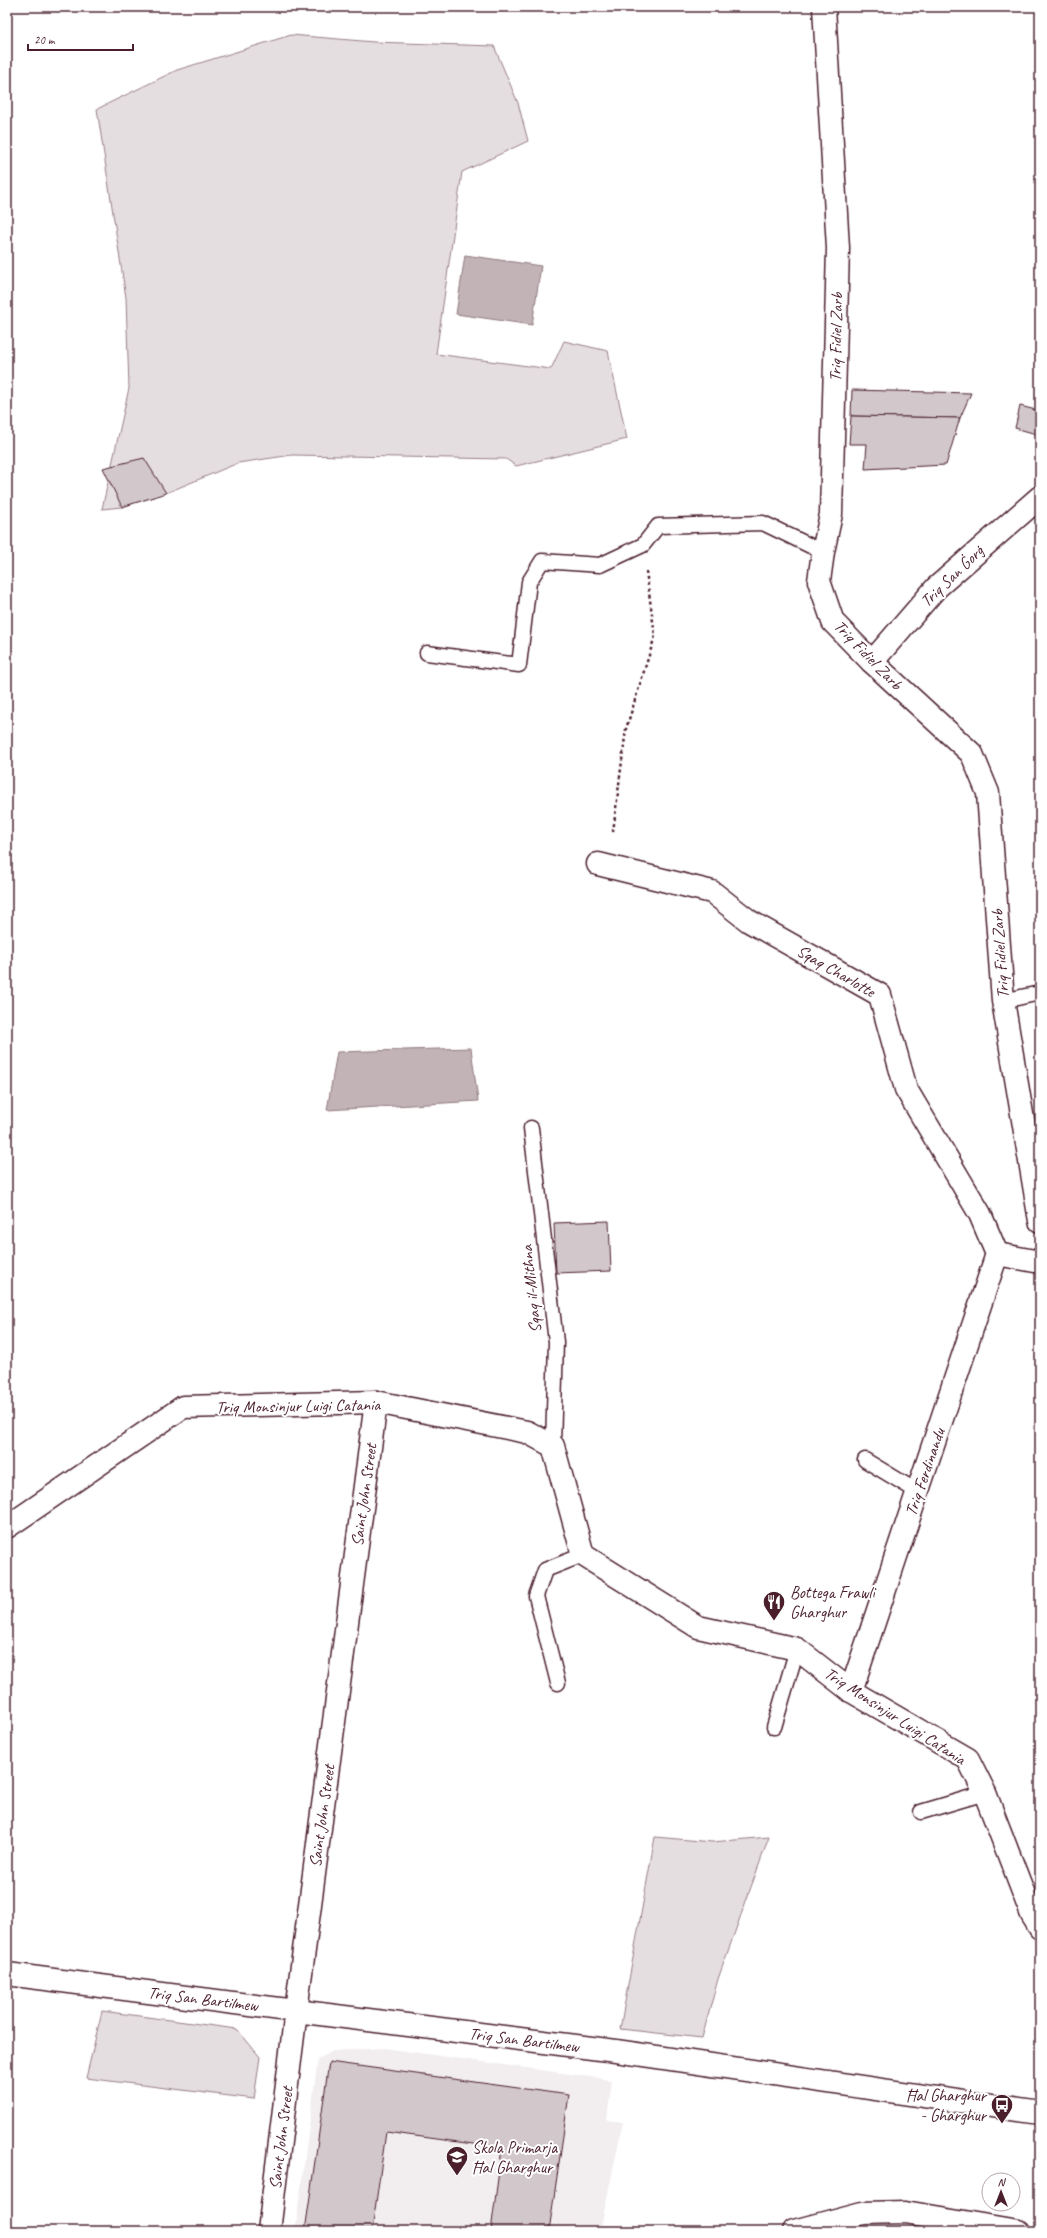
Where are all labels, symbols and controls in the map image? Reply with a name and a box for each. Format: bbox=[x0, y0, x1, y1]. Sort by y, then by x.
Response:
scale bar bbox=[28, 26, 133, 52]
text: 20 m bbox=[34, 32, 56, 48]
street label: Triq Fidiel Zarb bbox=[825, 291, 847, 382]
street label: Triq San Ġorġ bbox=[916, 540, 989, 611]
street label: Triq Fidiel Zarb bbox=[829, 616, 908, 696]
street label: Triq Fidiel Zarb bbox=[986, 907, 1014, 999]
street label: Sqaq Charlotte bbox=[793, 940, 880, 1003]
street label: Sqaq il-Mitħna bbox=[516, 1243, 546, 1334]
street label: Triq Monsinjur Luigi Catania bbox=[216, 1394, 381, 1418]
street label: Triq Ferdinandu bbox=[900, 1424, 950, 1519]
street label: Saint John Street bbox=[346, 1440, 382, 1548]
place label: Bottega Frawli Gharghur bbox=[790, 1582, 876, 1623]
restaurant icon: Bottega Frawli Gharghur bbox=[761, 1589, 787, 1622]
street label: Triq Monsinjur Luigi Catania bbox=[820, 1662, 971, 1770]
street label: Saint John Street bbox=[304, 1761, 340, 1869]
street label: Triq San Bartilmew bbox=[147, 1982, 260, 2016]
street label: Triq San Bartilmew bbox=[468, 2023, 581, 2057]
street label: Saint John Street bbox=[264, 2083, 298, 2190]
place label: Ħal Għargħur - Għargħur bbox=[906, 2085, 988, 2126]
bus stop icon: Ħal Għargħur - Għargħur bbox=[989, 2092, 1015, 2125]
place label: Skola Primarja Ħal Għargħur bbox=[472, 2137, 558, 2178]
school or university icon: Skola Primarja Ħal Għargħur bbox=[444, 2144, 470, 2177]
north arrow bbox=[981, 2172, 1021, 2212]
text: N bbox=[998, 2175, 1007, 2189]

